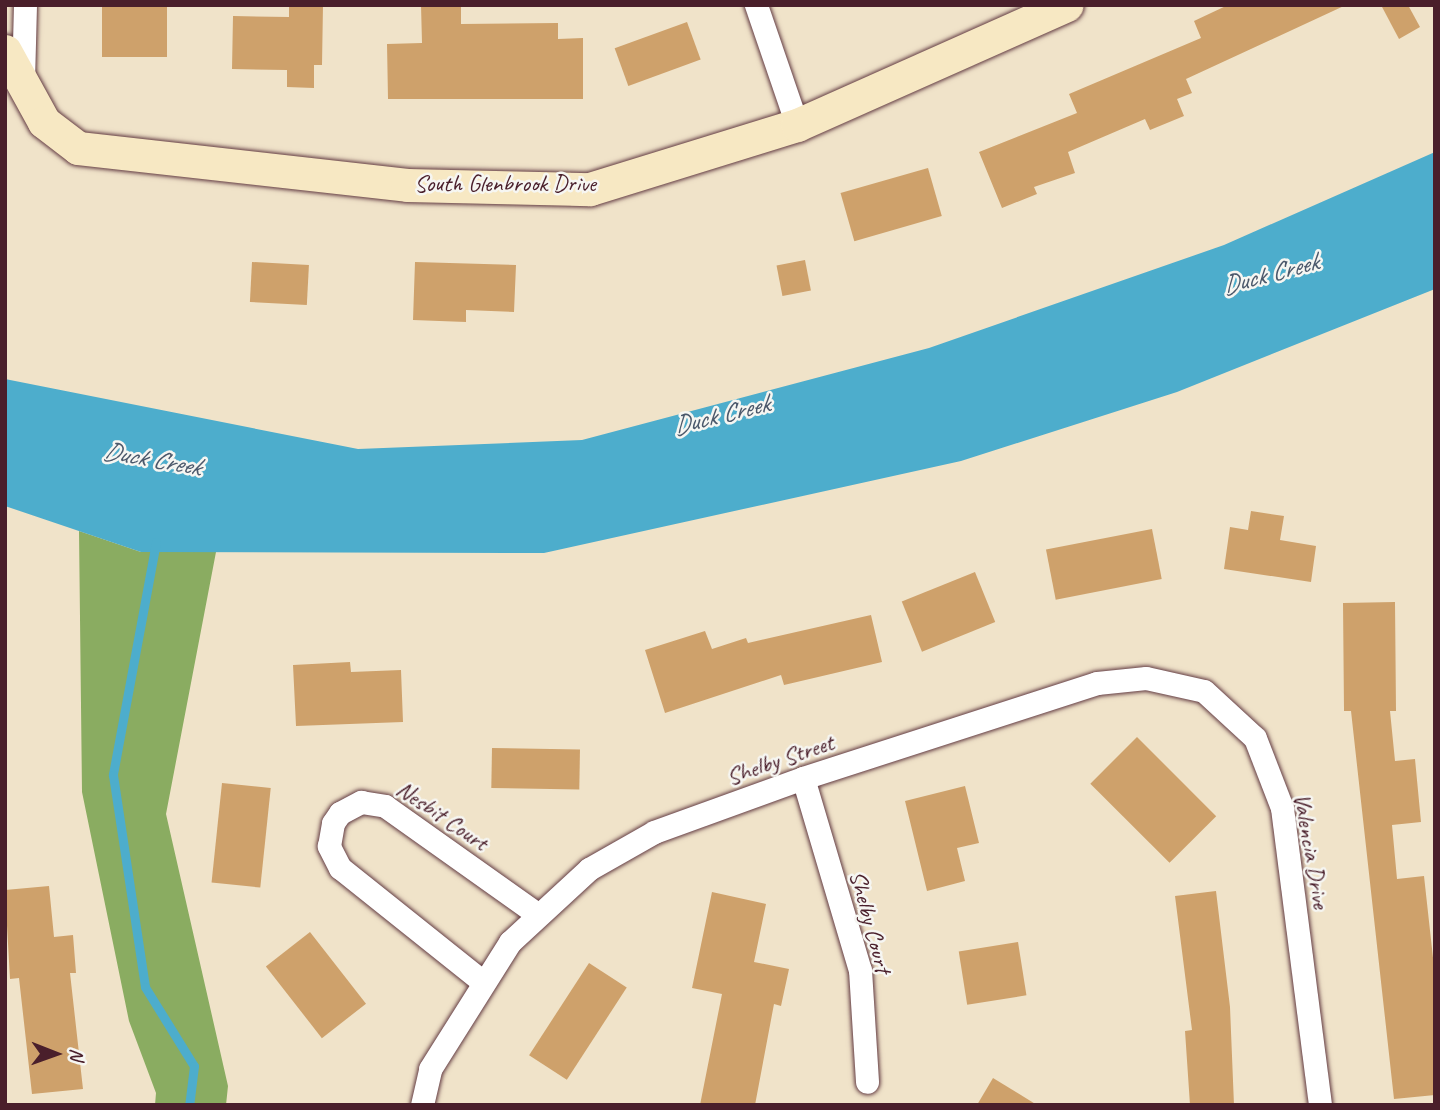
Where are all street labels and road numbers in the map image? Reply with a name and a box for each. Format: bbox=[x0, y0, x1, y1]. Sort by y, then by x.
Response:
street label: South Glenbrook Drive bbox=[414, 170, 596, 198]
street label: Shelby Street bbox=[722, 728, 838, 792]
street label: Nesbit Court bbox=[391, 775, 493, 857]
street label: Valencia Drive bbox=[1287, 791, 1335, 911]
street label: Shelby Court bbox=[843, 868, 897, 976]

